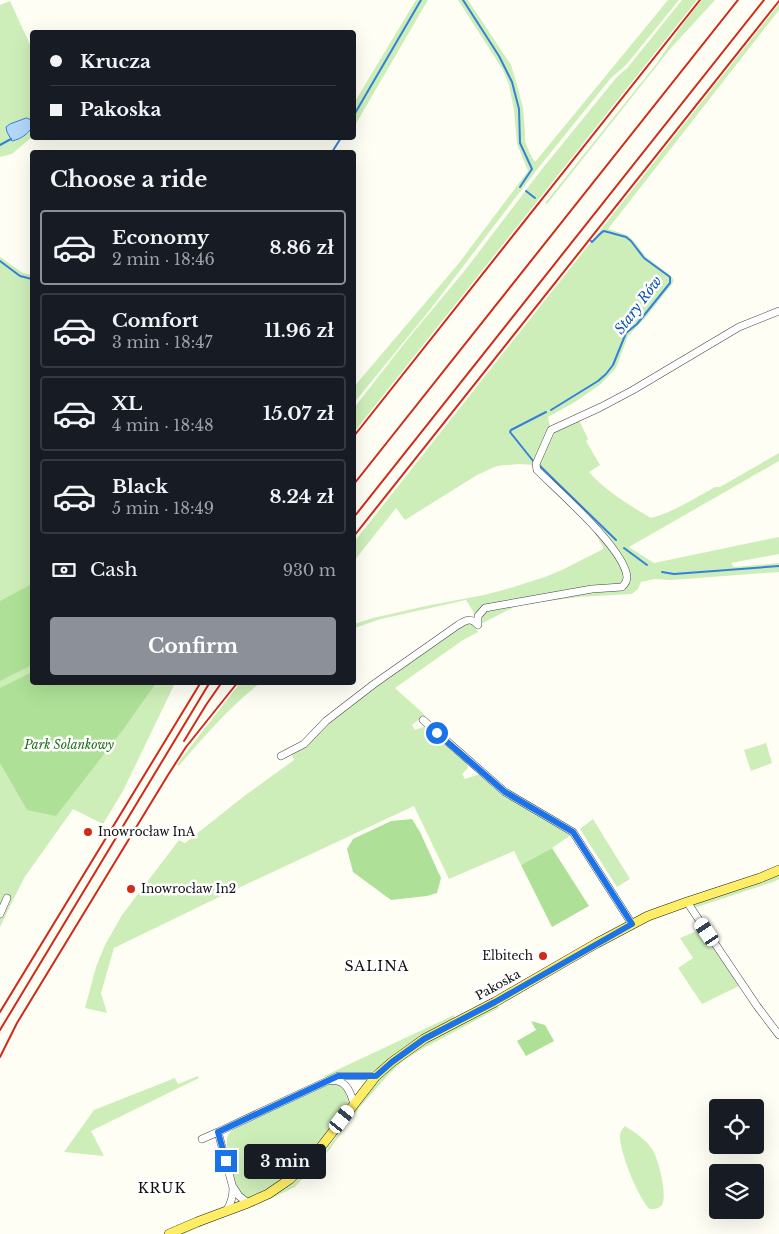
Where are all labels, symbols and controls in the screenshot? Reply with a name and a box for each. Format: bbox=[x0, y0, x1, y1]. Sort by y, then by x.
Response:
text: Krucza bbox=[80, 50, 151, 73]
text: Pakoska bbox=[80, 98, 161, 121]
text: Choose a ride bbox=[50, 166, 207, 193]
icon: car bbox=[52, 225, 97, 270]
text: Economy bbox=[112, 226, 209, 249]
text: 8.86 zł bbox=[269, 236, 334, 259]
text: 2 min · 18:46 bbox=[112, 249, 215, 269]
water label: Stary Rów bbox=[610, 272, 666, 338]
icon: car bbox=[52, 308, 97, 353]
text: Comfort bbox=[112, 309, 199, 332]
text: 11.96 zł bbox=[264, 319, 334, 342]
text: 3 min · 18:47 bbox=[112, 332, 213, 352]
icon: car bbox=[52, 391, 97, 436]
text: XL bbox=[112, 392, 142, 415]
text: 15.07 zł bbox=[263, 402, 334, 425]
text: 4 min · 18:48 bbox=[112, 415, 214, 435]
icon: car bbox=[52, 474, 97, 519]
text: Black bbox=[112, 475, 168, 498]
text: 8.24 zł bbox=[269, 485, 334, 508]
text: 5 min · 18:49 bbox=[112, 498, 214, 518]
icon: cash bbox=[50, 556, 78, 584]
text: Cash bbox=[90, 558, 137, 581]
text: 930 m bbox=[283, 560, 336, 580]
button: Confirm bbox=[50, 617, 336, 675]
route start bbox=[426, 722, 448, 744]
park label: Park Solankowy bbox=[23, 737, 115, 752]
place label: Inowrocław InA bbox=[98, 824, 196, 839]
marker: Inowrocław InA bbox=[82, 826, 94, 838]
place label: Inowrocław In2 bbox=[141, 881, 236, 896]
marker: Inowrocław In2 bbox=[125, 883, 137, 895]
car bbox=[692, 915, 721, 949]
place label: Elbitech bbox=[482, 948, 533, 963]
marker: Elbitech bbox=[537, 950, 549, 962]
district label: SALINA bbox=[345, 957, 409, 975]
street label: Pakoska bbox=[473, 966, 523, 1003]
map controls bbox=[709, 1099, 764, 1219]
button: locate bbox=[709, 1099, 764, 1154]
car bbox=[326, 1103, 357, 1135]
callout: 3 min bbox=[244, 1144, 326, 1178]
route end bbox=[215, 1150, 237, 1172]
text: 3 min bbox=[260, 1151, 310, 1171]
button: layers bbox=[709, 1164, 764, 1219]
district label: KRUK bbox=[138, 1179, 186, 1197]

